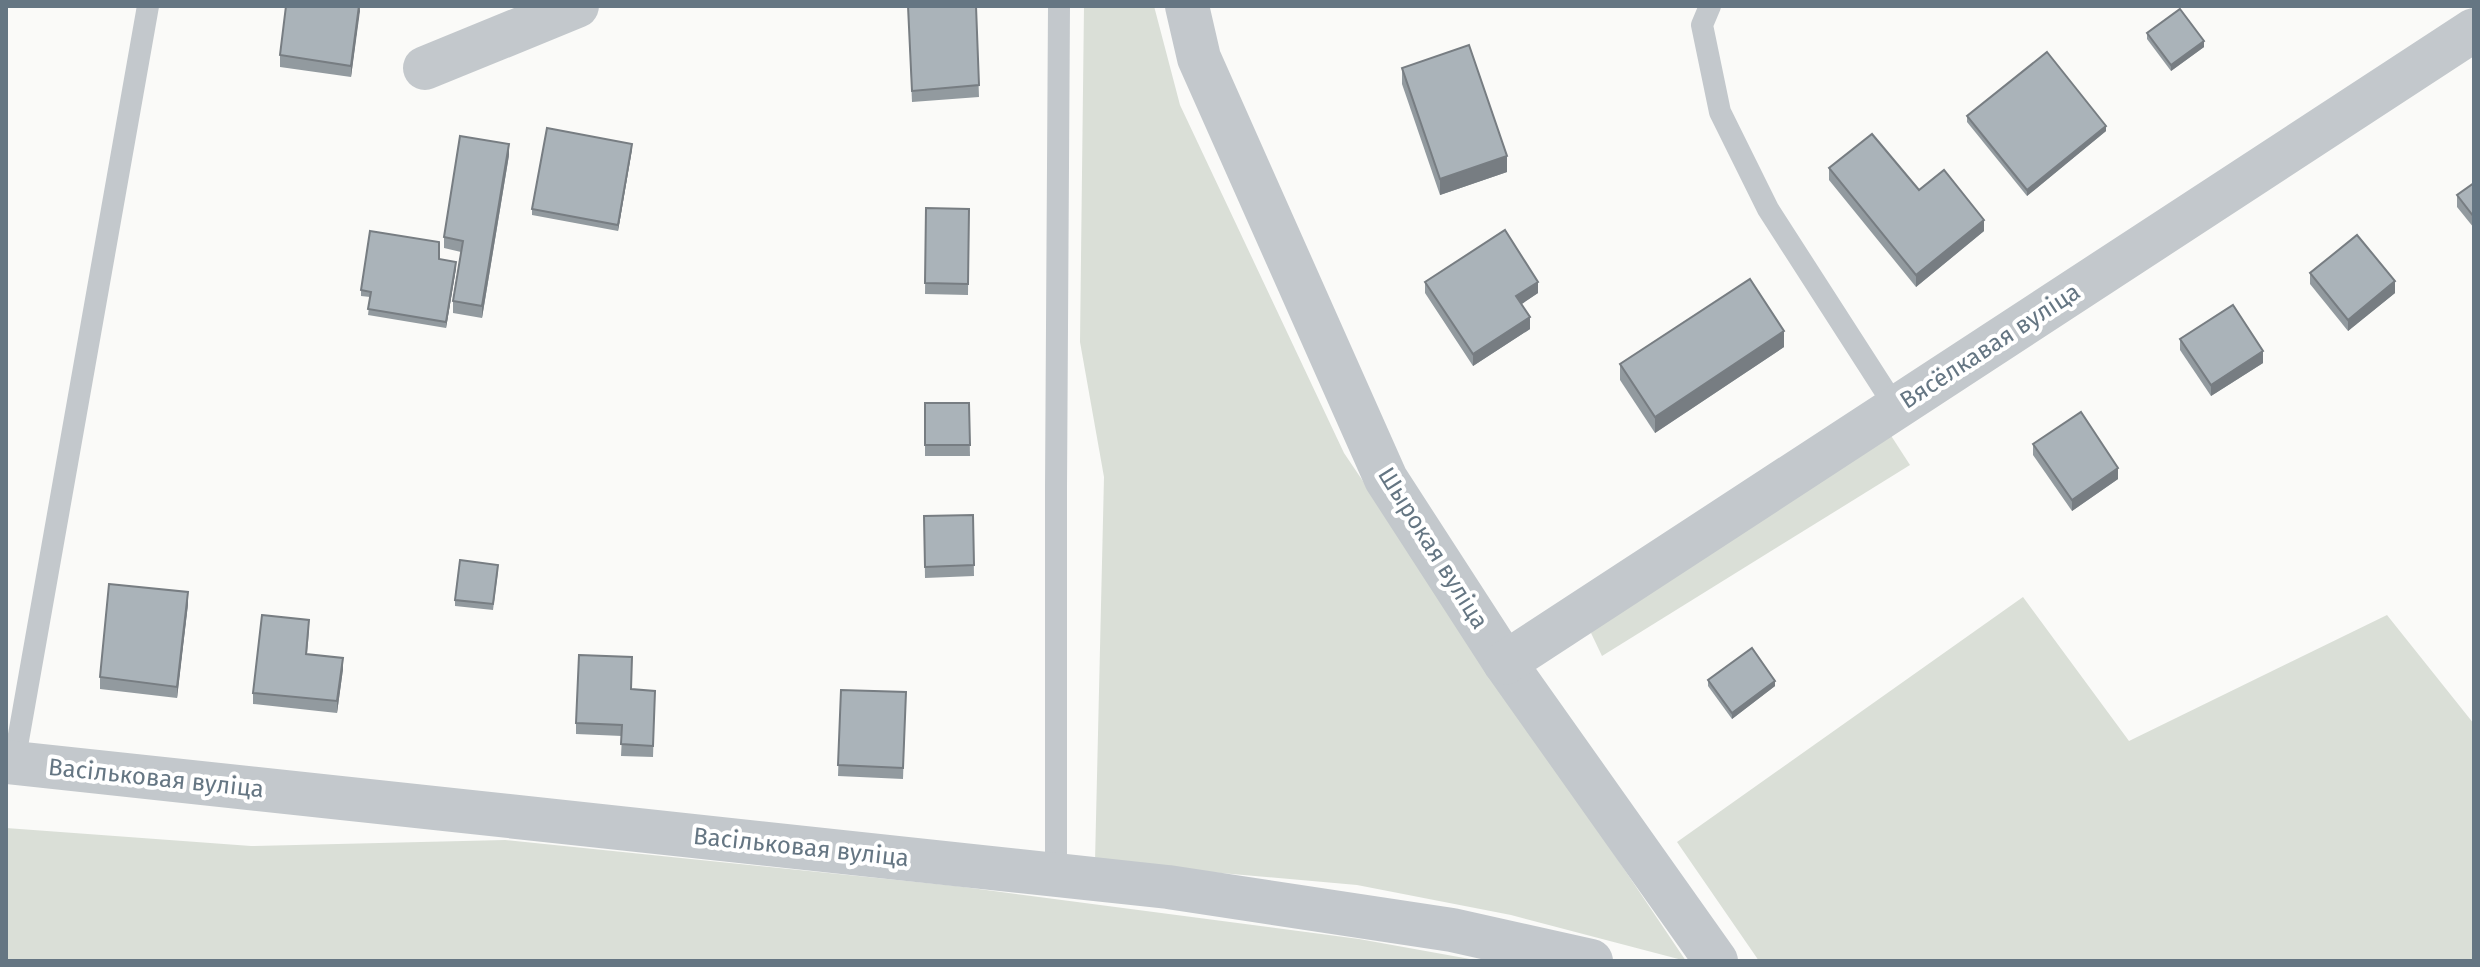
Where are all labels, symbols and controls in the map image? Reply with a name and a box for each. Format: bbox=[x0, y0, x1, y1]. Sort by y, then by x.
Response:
street label: Вясёлкавая вуліца bbox=[1895, 277, 2085, 415]
street label: Шырокая вуліца bbox=[1372, 462, 1494, 634]
street label: Васільковая вуліца bbox=[47, 753, 265, 803]
street label: Васільковая вуліца bbox=[692, 822, 910, 872]

